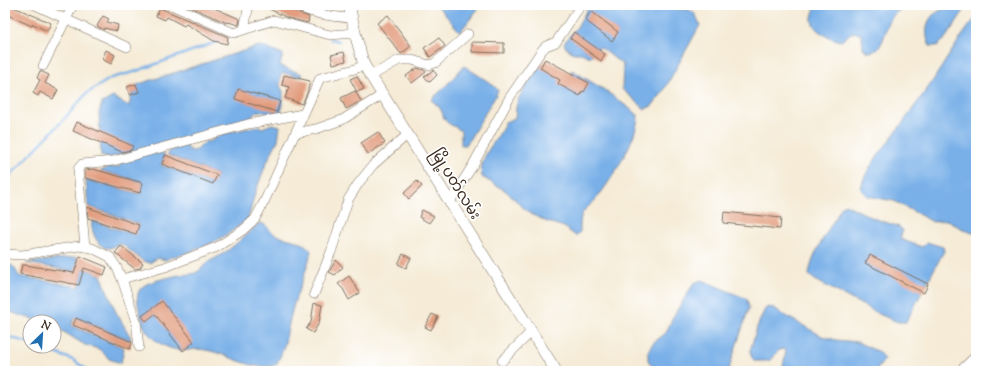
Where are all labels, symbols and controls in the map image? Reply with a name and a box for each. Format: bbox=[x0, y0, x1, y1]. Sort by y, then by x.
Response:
street label: မြို့ပတ်လမ်း bbox=[425, 145, 486, 224]
north arrow bbox=[22, 314, 62, 354]
text: N bbox=[38, 316, 53, 335]

